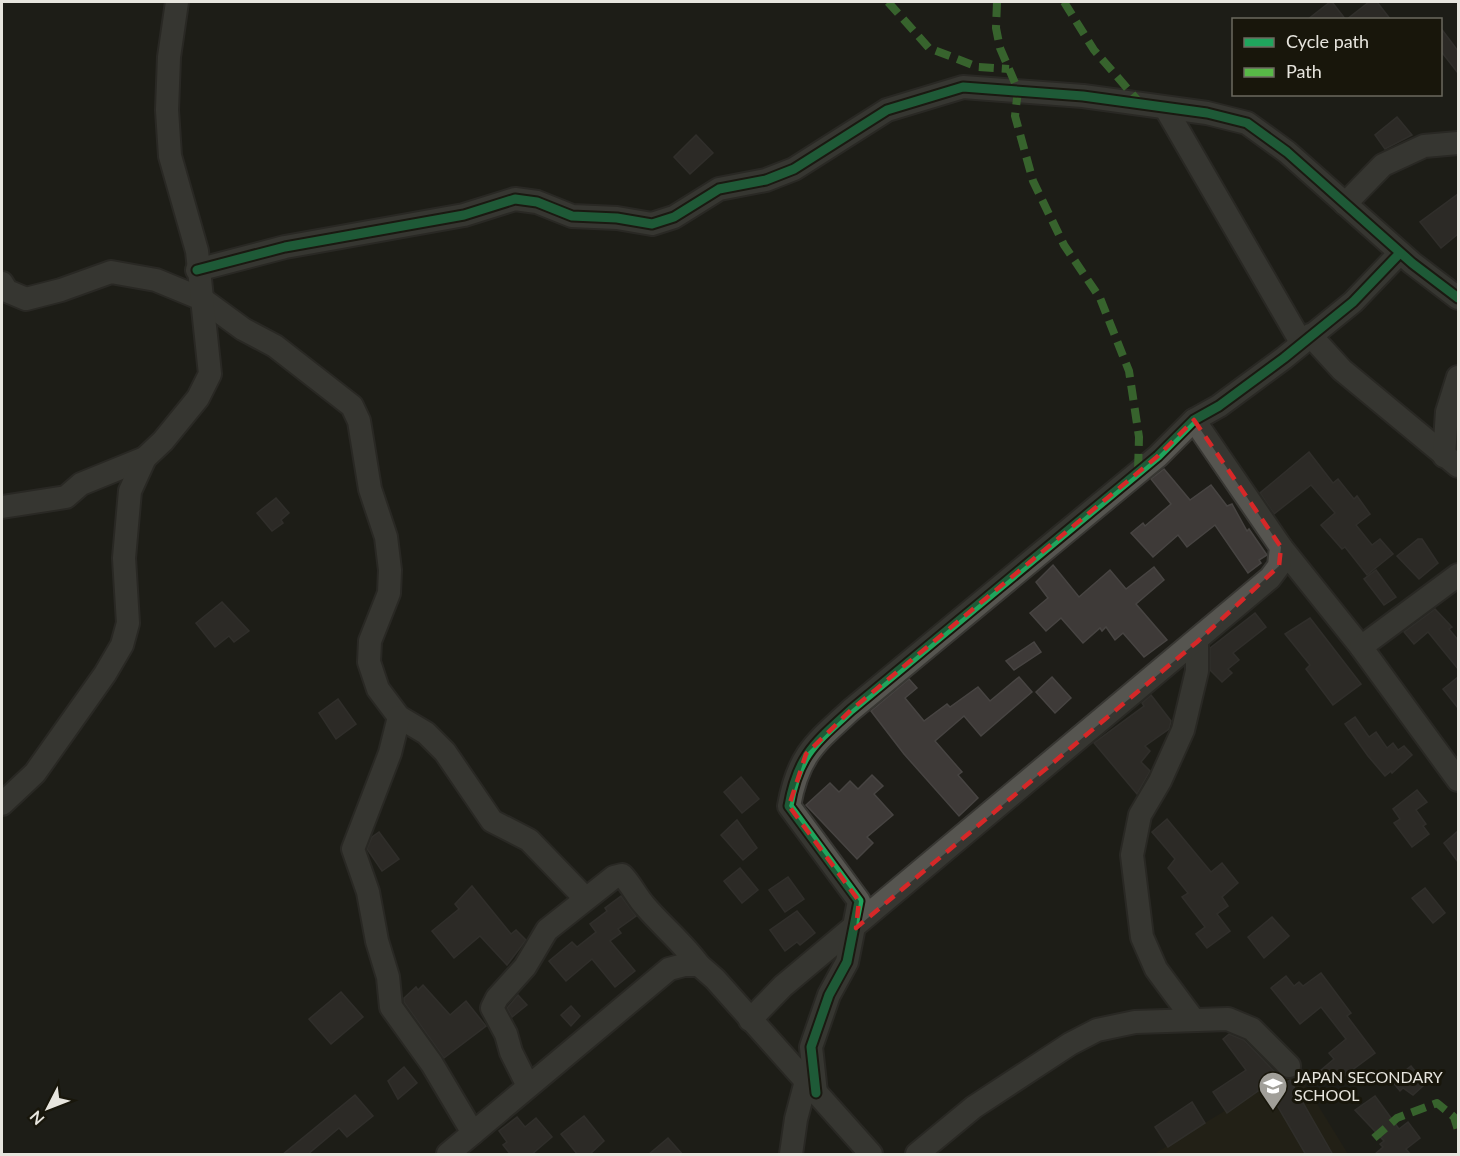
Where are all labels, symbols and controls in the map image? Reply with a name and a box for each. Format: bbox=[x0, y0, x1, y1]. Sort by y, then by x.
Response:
legend bbox=[1232, 18, 1442, 96]
text: Cycle path bbox=[1286, 30, 1369, 52]
text: Path bbox=[1286, 60, 1322, 82]
place label: JAPAN SECONDARY SCHOOL bbox=[1294, 1067, 1443, 1104]
school or university icon: JAPAN SECONDARY SCHOOL bbox=[1257, 1070, 1289, 1112]
north arrow bbox=[18, 1078, 78, 1138]
text: N bbox=[25, 1107, 48, 1129]

